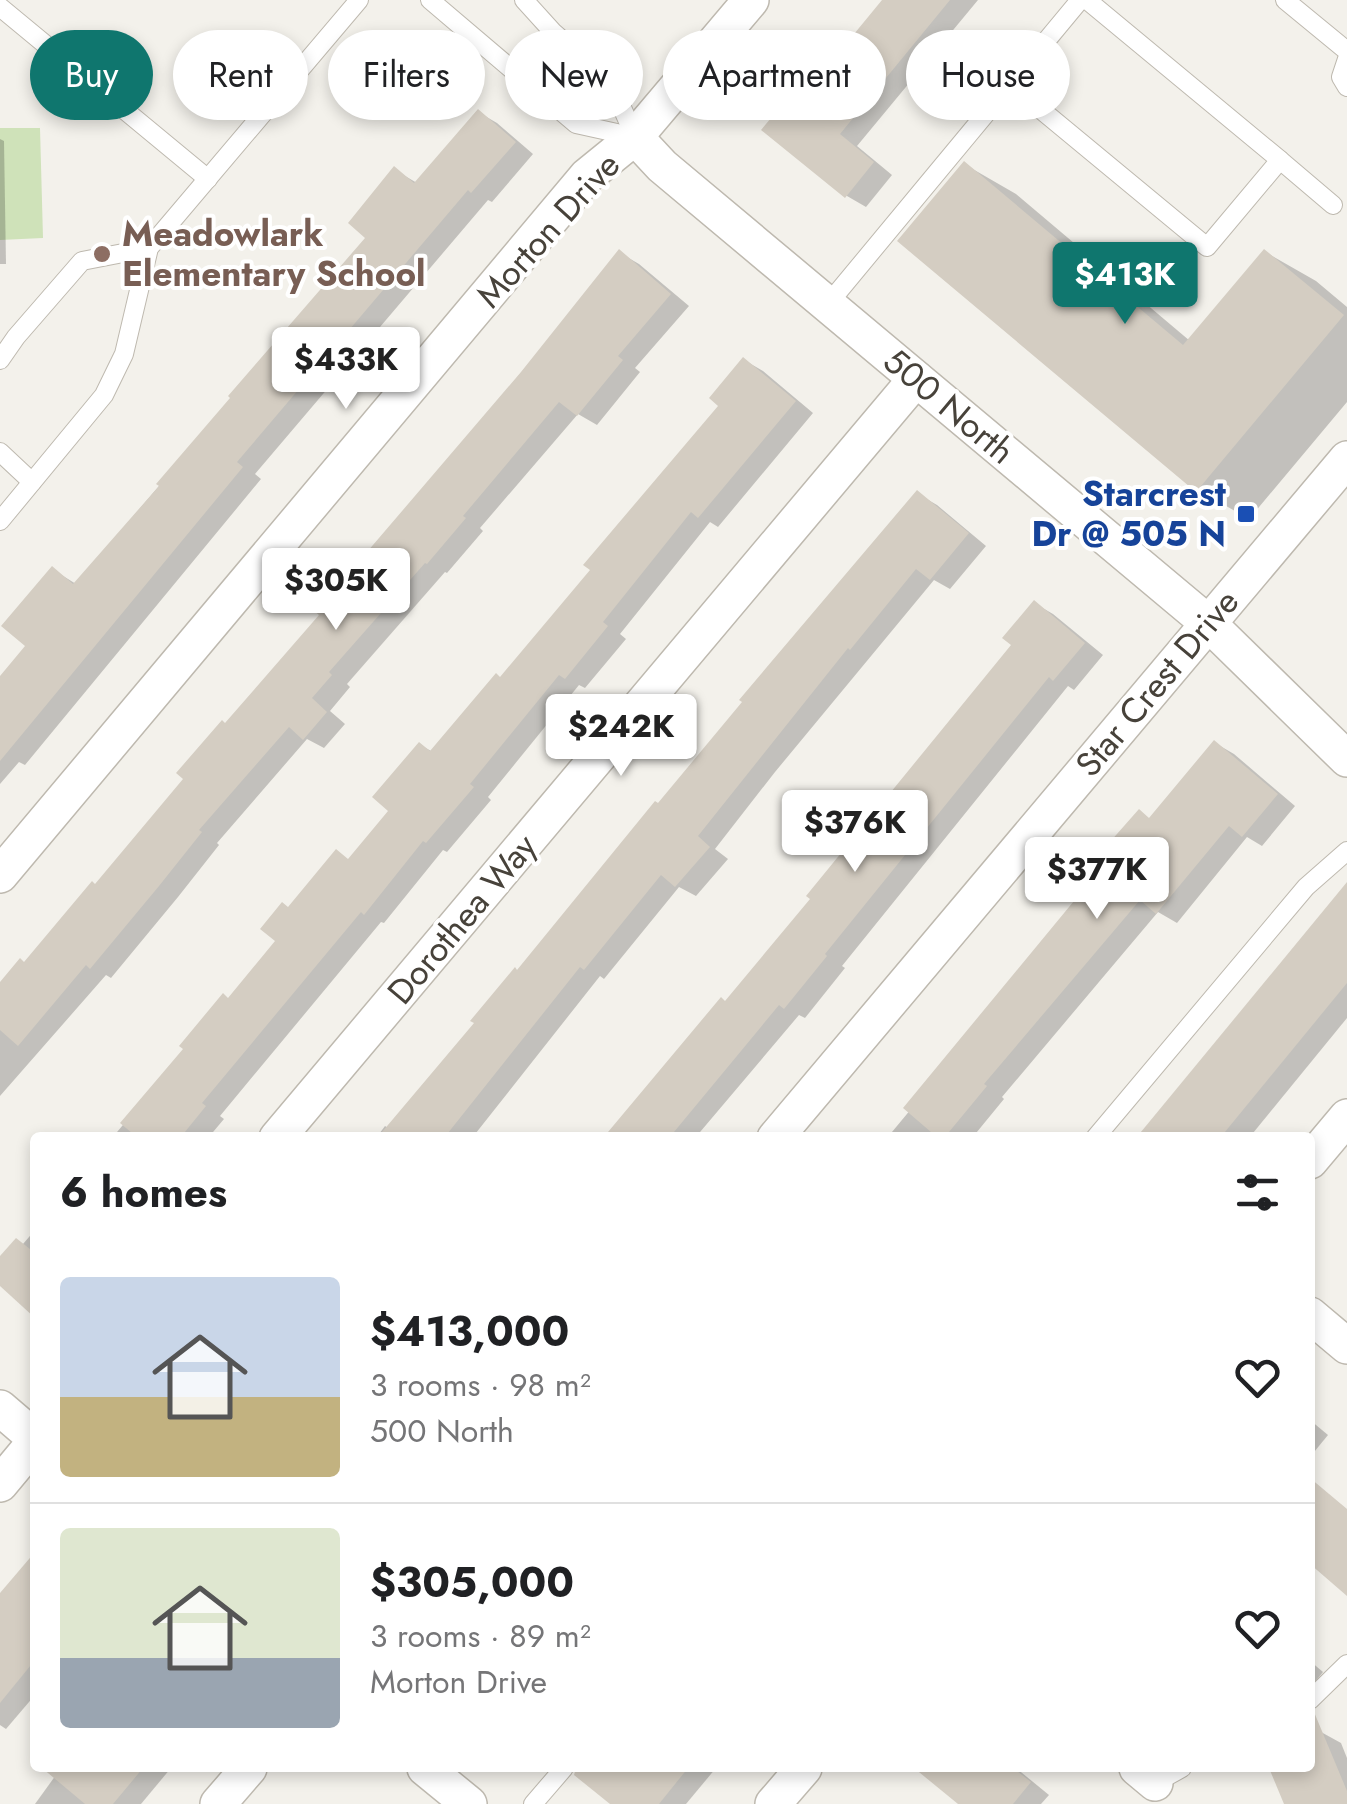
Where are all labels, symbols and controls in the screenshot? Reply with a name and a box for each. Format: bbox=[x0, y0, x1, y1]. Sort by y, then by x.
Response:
chip: Buy bbox=[30, 30, 153, 120]
chip: Rent bbox=[173, 30, 308, 120]
chip: Filters bbox=[328, 30, 485, 120]
chip: New bbox=[505, 30, 643, 120]
chip: Apartment bbox=[663, 30, 886, 120]
chip: House bbox=[906, 30, 1070, 120]
street label: Morton Drive bbox=[465, 141, 631, 319]
place label: Meadowlark Elementary School bbox=[122, 209, 426, 299]
pin: $413K bbox=[1055, 242, 1195, 327]
marker: Meadowlark Elementary School bbox=[91, 243, 113, 265]
text: $413K bbox=[1075, 251, 1175, 297]
pin: $433K bbox=[276, 327, 416, 412]
text: $433K bbox=[294, 336, 398, 382]
street label: 500 North bbox=[873, 336, 1025, 476]
place label: Starcrest Dr @ 505 N bbox=[1031, 469, 1226, 559]
marker: Starcrest Dr @ 505 N bbox=[1235, 503, 1257, 525]
pin: $305K bbox=[266, 548, 406, 633]
text: $305K bbox=[284, 557, 388, 603]
street label: Star Crest Drive bbox=[1064, 578, 1250, 788]
pin: $242K bbox=[551, 694, 691, 779]
text: $242K bbox=[568, 703, 674, 749]
pin: $376K bbox=[785, 790, 925, 875]
text: $376K bbox=[804, 799, 906, 845]
street label: Dorothea Way bbox=[376, 822, 549, 1015]
pin: $377K bbox=[1027, 837, 1167, 922]
text: $377K bbox=[1047, 846, 1147, 892]
text: 6 homes bbox=[60, 1162, 227, 1223]
icon: filters bbox=[1230, 1165, 1285, 1220]
text: $413,000 bbox=[370, 1301, 569, 1362]
icon: home bbox=[140, 1317, 260, 1437]
icon: heart bbox=[1230, 1350, 1285, 1405]
text: 3 rooms · 98 m² bbox=[370, 1362, 591, 1408]
text: 500 North bbox=[370, 1408, 514, 1454]
text: $305,000 bbox=[370, 1552, 574, 1613]
icon: home bbox=[140, 1568, 260, 1688]
icon: heart bbox=[1230, 1601, 1285, 1656]
text: 3 rooms · 89 m² bbox=[370, 1613, 591, 1659]
text: Morton Drive bbox=[370, 1659, 547, 1705]

